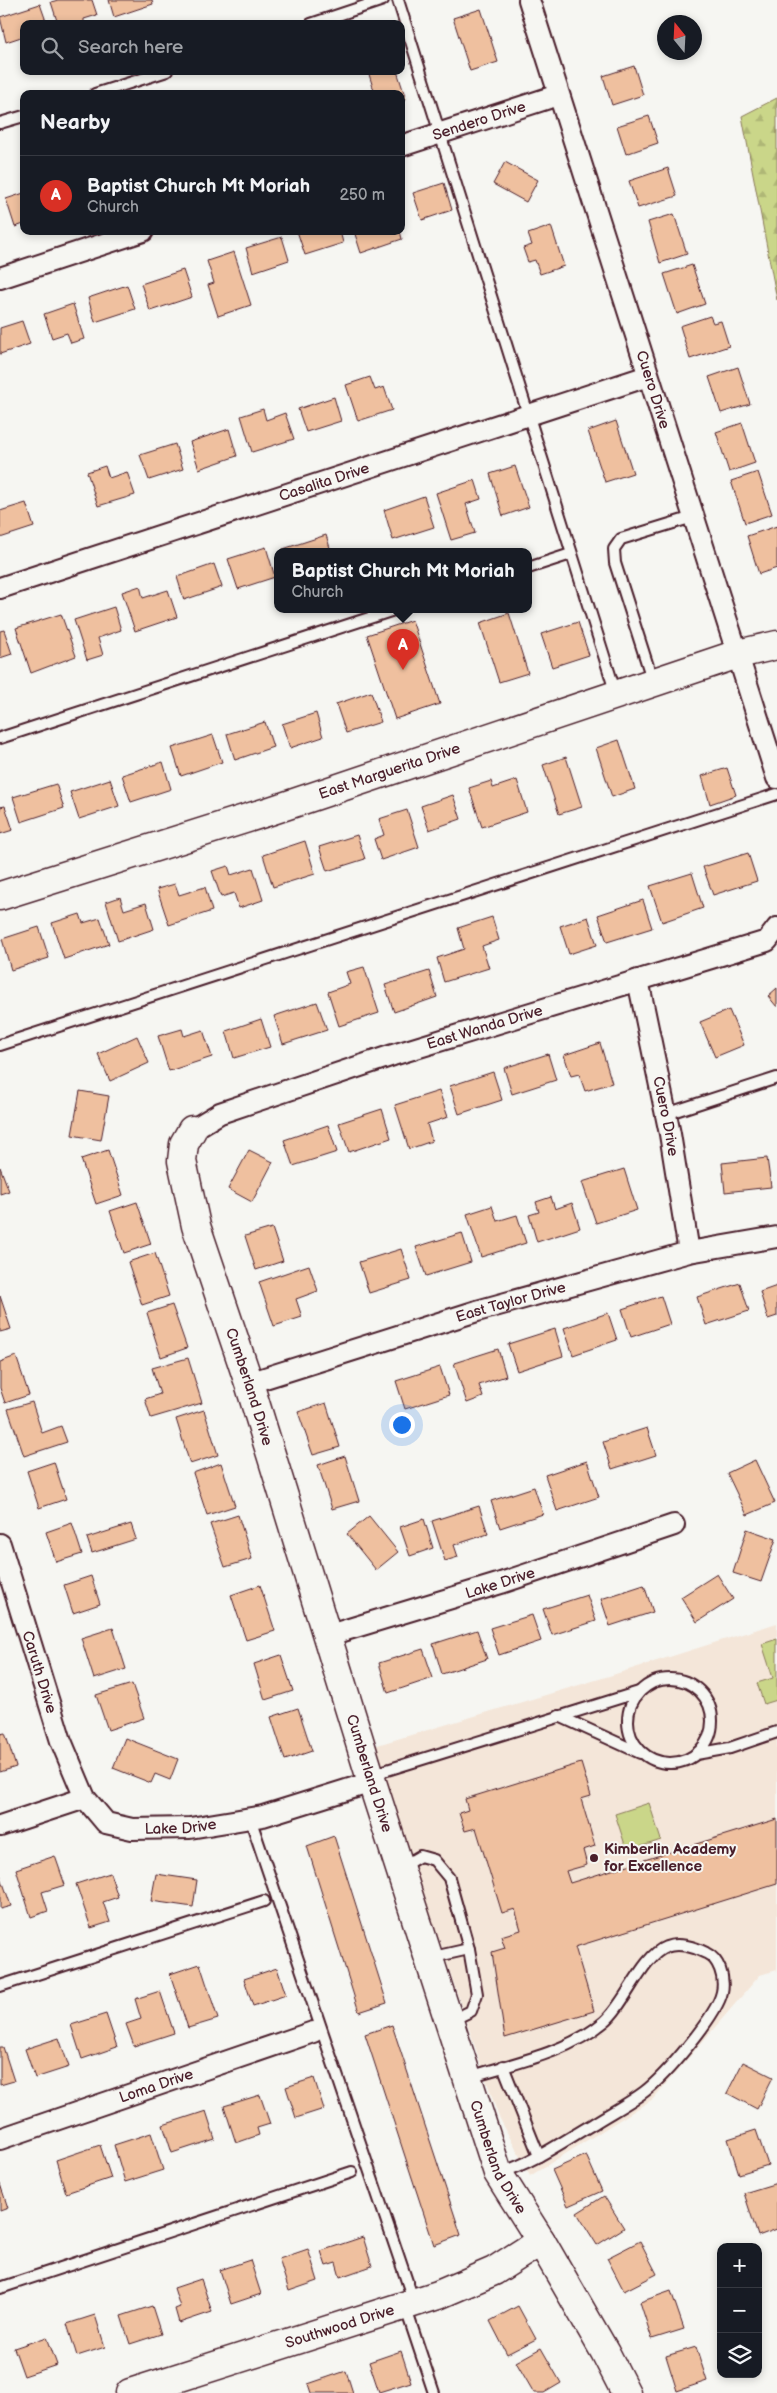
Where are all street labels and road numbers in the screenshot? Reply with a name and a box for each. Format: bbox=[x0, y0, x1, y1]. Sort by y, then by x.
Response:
street label: Sendero Drive bbox=[430, 97, 528, 145]
street label: Cuero Drive bbox=[632, 348, 675, 431]
street label: Casalita Drive bbox=[276, 458, 372, 506]
street label: East Marguerita Drive bbox=[316, 738, 463, 803]
street label: East Wanda Drive bbox=[424, 1000, 545, 1054]
street label: Cuero Drive bbox=[649, 1075, 683, 1158]
street label: East Taylor Drive bbox=[453, 1277, 568, 1327]
street label: Cumberland Drive bbox=[222, 1325, 277, 1448]
street label: Lake Drive bbox=[463, 1563, 537, 1603]
street label: Caruth Drive bbox=[18, 1628, 61, 1716]
street label: Cumberland Drive bbox=[342, 1712, 397, 1835]
street label: Lake Drive bbox=[144, 1814, 218, 1838]
street label: Loma Drive bbox=[117, 2064, 196, 2107]
street label: Cumberland Drive bbox=[466, 2098, 531, 2217]
street label: Southwood Drive bbox=[283, 2300, 397, 2353]

